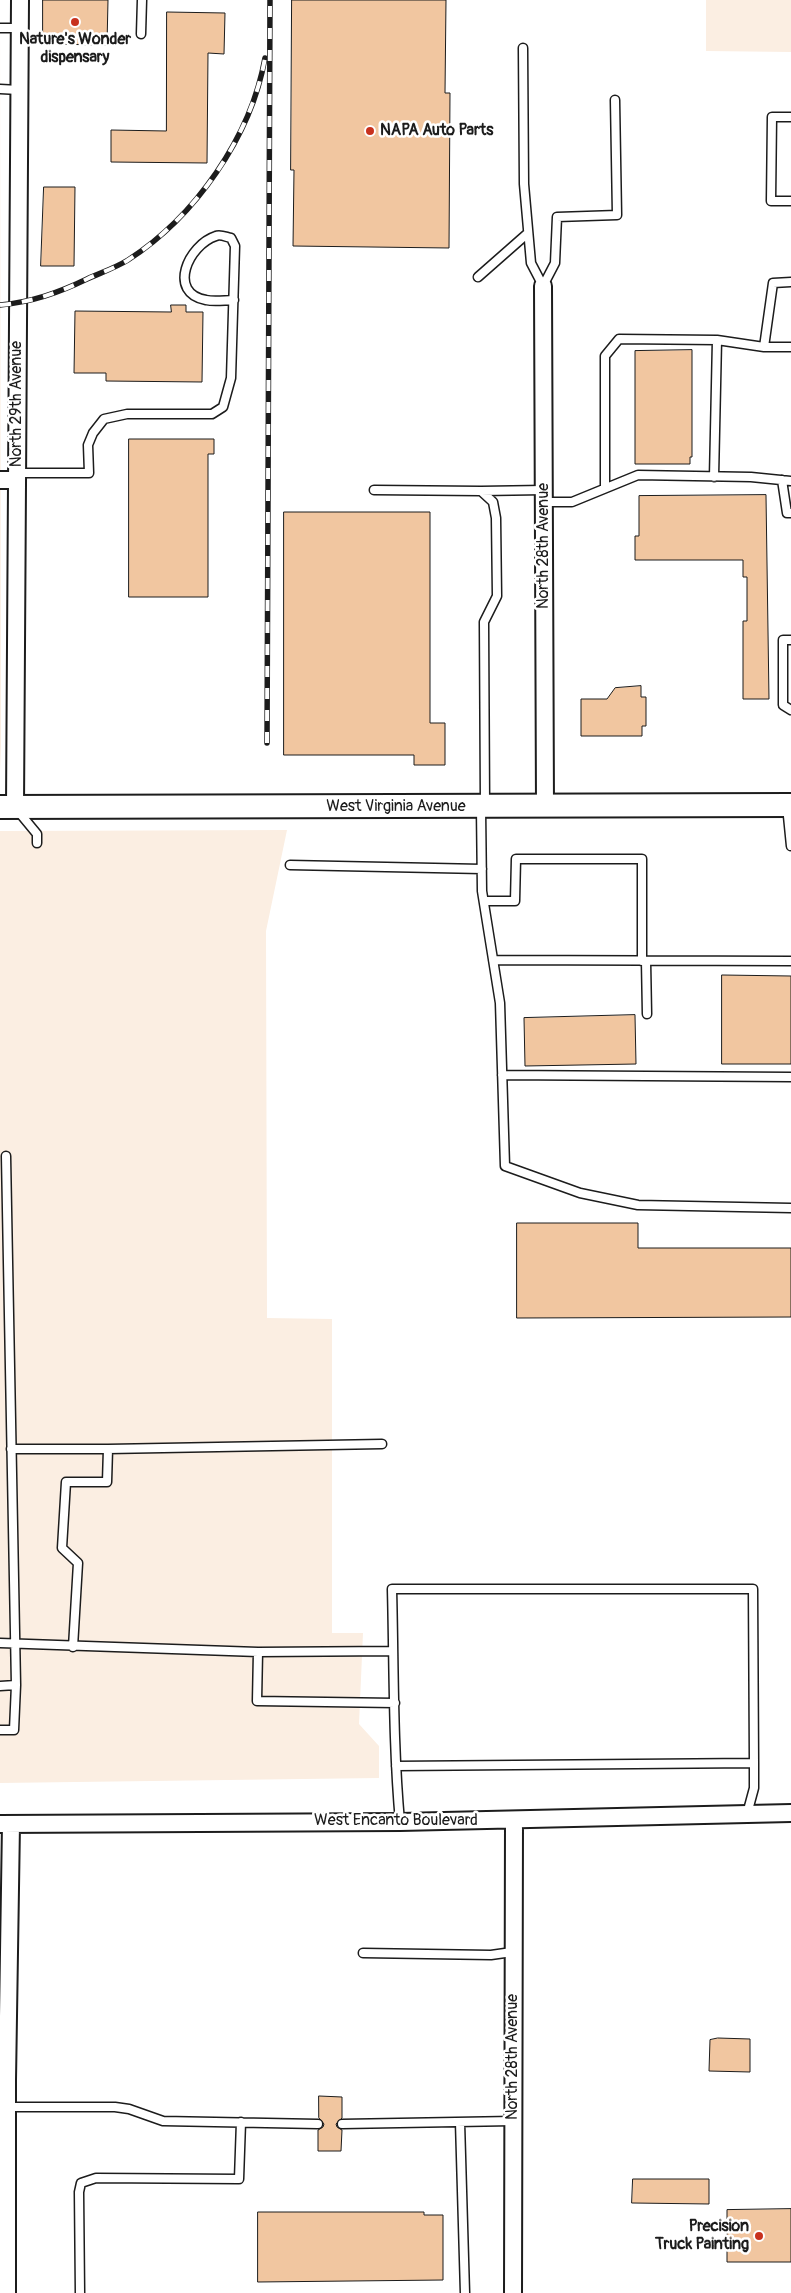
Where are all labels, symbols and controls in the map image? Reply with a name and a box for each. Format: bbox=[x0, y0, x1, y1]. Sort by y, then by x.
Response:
marker: Nature's Wonder dispensary bbox=[69, 16, 81, 28]
place label: Nature's Wonder dispensary bbox=[19, 30, 131, 68]
place label: NAPA Auto Parts bbox=[380, 121, 493, 141]
marker: NAPA Auto Parts bbox=[364, 125, 376, 137]
street label: North 29th Avenue bbox=[7, 341, 27, 467]
street label: North 28th Avenue bbox=[534, 483, 554, 609]
street label: West Virginia Avenue bbox=[326, 797, 466, 817]
street label: West Encanto Boulevard bbox=[314, 1811, 478, 1831]
street label: North 28th Avenue bbox=[503, 1994, 523, 2120]
place label: Precision Truck Painting bbox=[655, 2217, 749, 2255]
marker: Precision Truck Painting bbox=[753, 2230, 765, 2242]

